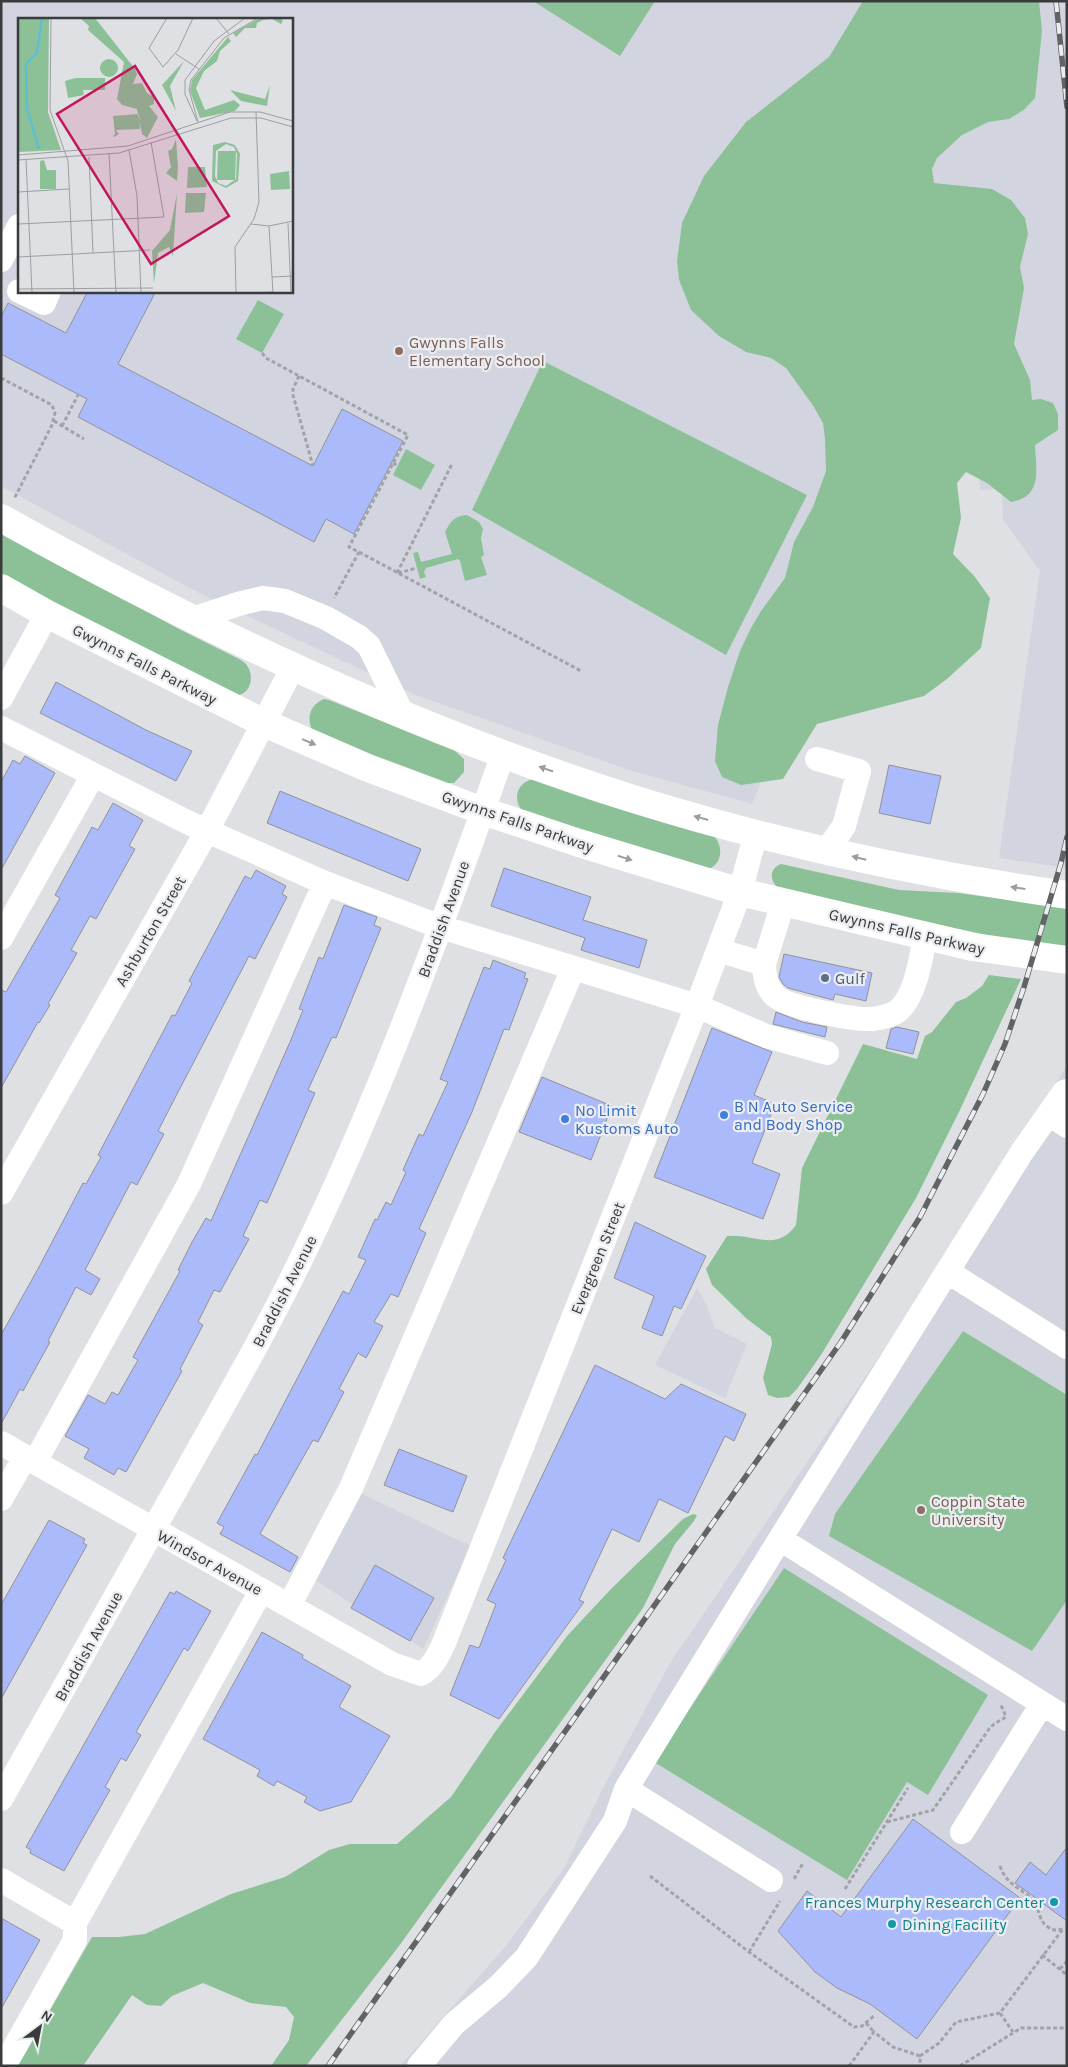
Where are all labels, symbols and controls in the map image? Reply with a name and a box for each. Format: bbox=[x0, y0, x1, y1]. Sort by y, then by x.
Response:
inset map bbox=[18, 18, 292, 292]
place label: Gwynns Falls Elementary School bbox=[409, 333, 545, 370]
marker: Gwynns Falls Elementary School bbox=[393, 345, 405, 357]
street label: Gwynns Falls Parkway bbox=[70, 620, 220, 709]
one-way arrow bbox=[302, 738, 316, 746]
one-way arrow bbox=[539, 765, 554, 772]
street label: Gwynns Falls Parkway bbox=[440, 787, 597, 857]
one-way arrow bbox=[694, 813, 709, 821]
one-way arrow bbox=[618, 854, 633, 862]
one-way arrow bbox=[851, 854, 866, 862]
street label: Braddish Avenue bbox=[414, 858, 473, 980]
street label: Ashburton Street bbox=[111, 873, 190, 990]
one-way arrow bbox=[1010, 884, 1026, 892]
street label: Gwynns Falls Parkway bbox=[827, 904, 987, 959]
place label: Gulf bbox=[835, 969, 865, 988]
marker: Gulf bbox=[819, 972, 831, 984]
place label: B N Auto Service and Body Shop bbox=[734, 1097, 853, 1134]
place label: No Limit Kustoms Auto bbox=[575, 1101, 678, 1138]
marker: B N Auto Service and Body Shop bbox=[718, 1109, 730, 1121]
marker: No Limit Kustoms Auto bbox=[559, 1113, 571, 1125]
street label: Evergreen Street bbox=[566, 1199, 629, 1317]
street label: Braddish Avenue bbox=[248, 1232, 321, 1350]
place label: Coppin State University bbox=[931, 1492, 1025, 1529]
marker: Coppin State University bbox=[915, 1504, 927, 1516]
street label: Windsor Avenue bbox=[154, 1526, 266, 1599]
street label: Braddish Avenue bbox=[50, 1588, 127, 1705]
place label: Frances Murphy Research Center bbox=[805, 1893, 1044, 1912]
marker: Frances Murphy Research Center bbox=[1048, 1896, 1060, 1908]
place label: Dining Facility bbox=[902, 1915, 1007, 1934]
marker: Dining Facility bbox=[886, 1918, 898, 1930]
north arrow bbox=[15, 2002, 65, 2052]
text: N bbox=[38, 2007, 55, 2026]

